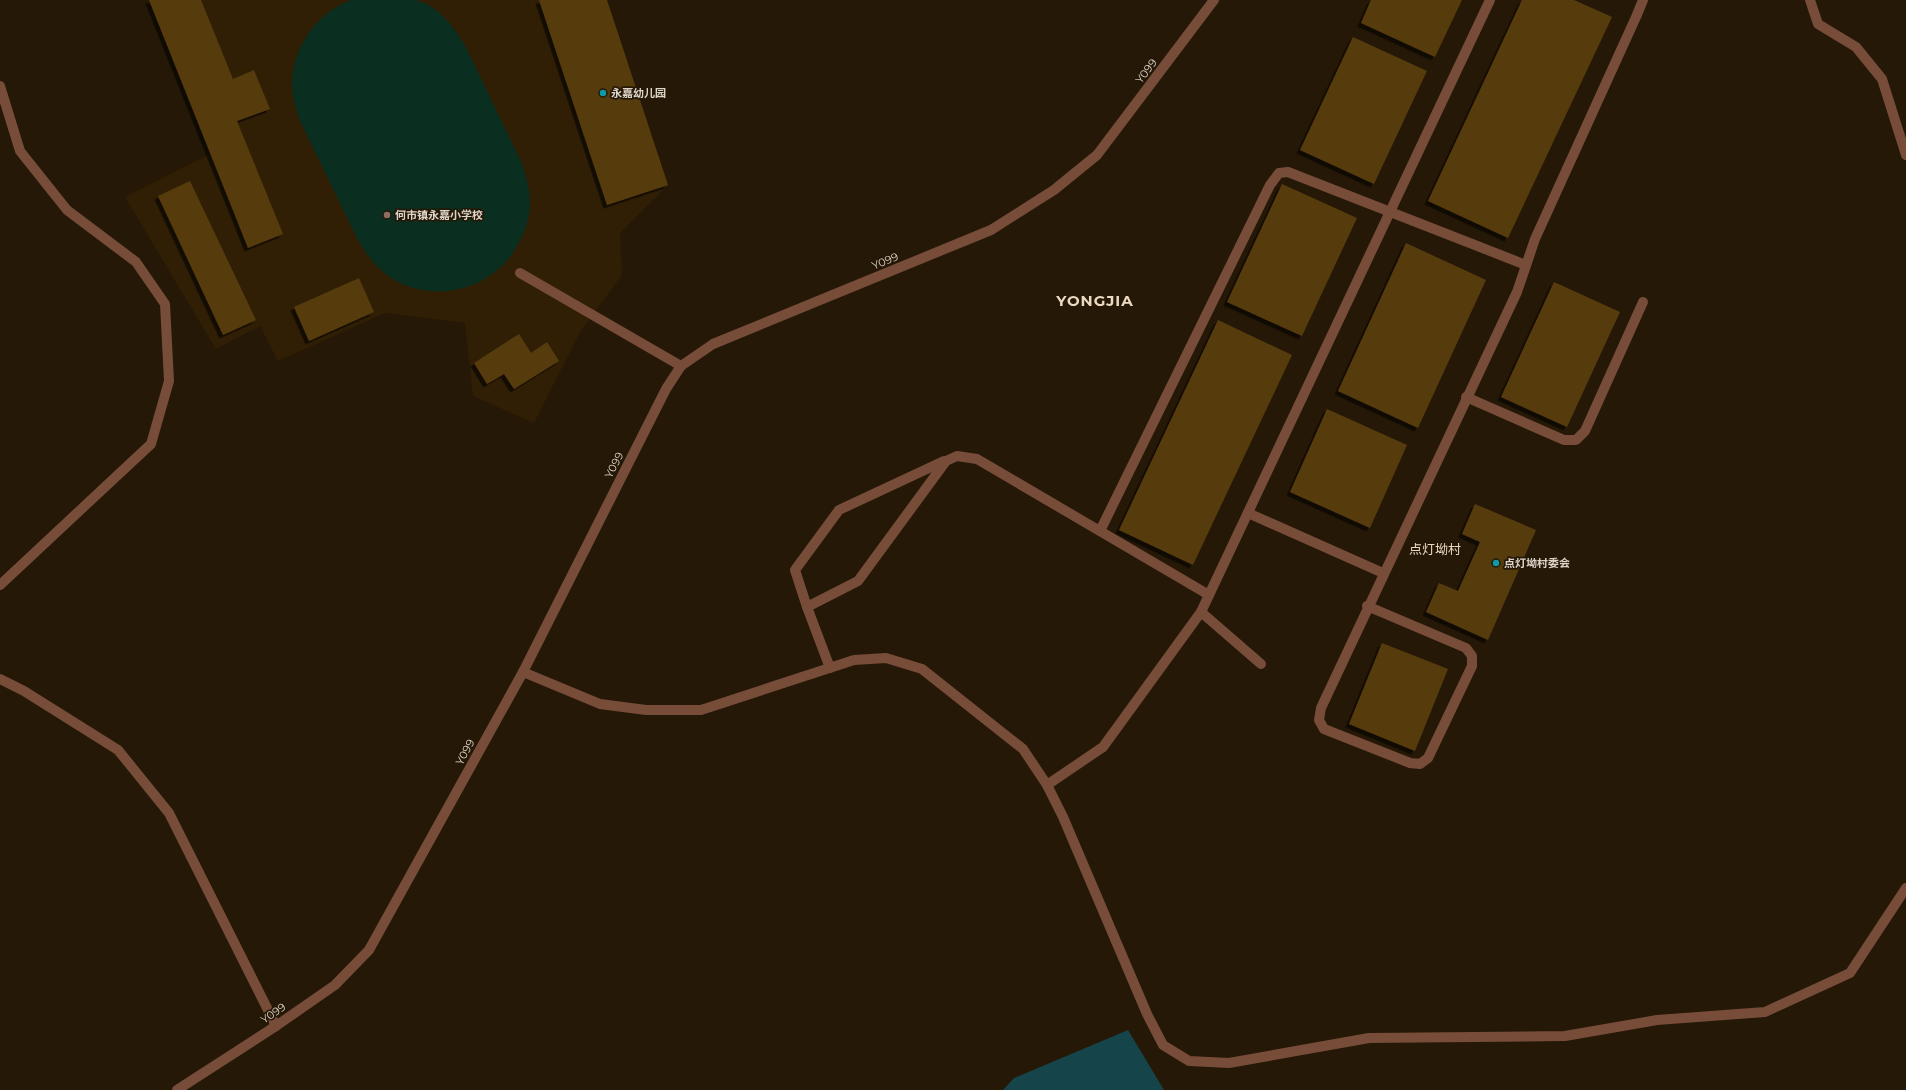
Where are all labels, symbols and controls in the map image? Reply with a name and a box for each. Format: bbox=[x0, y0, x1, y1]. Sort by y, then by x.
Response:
street label: Y099 bbox=[1132, 56, 1160, 86]
place label: 永嘉幼儿园 bbox=[611, 86, 666, 100]
marker: 永嘉幼儿园 bbox=[598, 88, 608, 98]
place label: 何市镇永嘉小学校 bbox=[395, 208, 483, 222]
marker: 何市镇永嘉小学校 bbox=[382, 210, 392, 220]
street label: Y099 bbox=[870, 249, 901, 273]
district label: YONGJIA bbox=[1055, 291, 1134, 310]
street label: Y099 bbox=[602, 449, 627, 480]
district label: 点灯坳村 bbox=[1409, 541, 1461, 557]
place label: 点灯坳村委会 bbox=[1504, 556, 1570, 570]
marker: 点灯坳村委会 bbox=[1491, 558, 1501, 568]
street label: Y099 bbox=[452, 736, 478, 767]
street label: Y099 bbox=[258, 999, 288, 1026]

